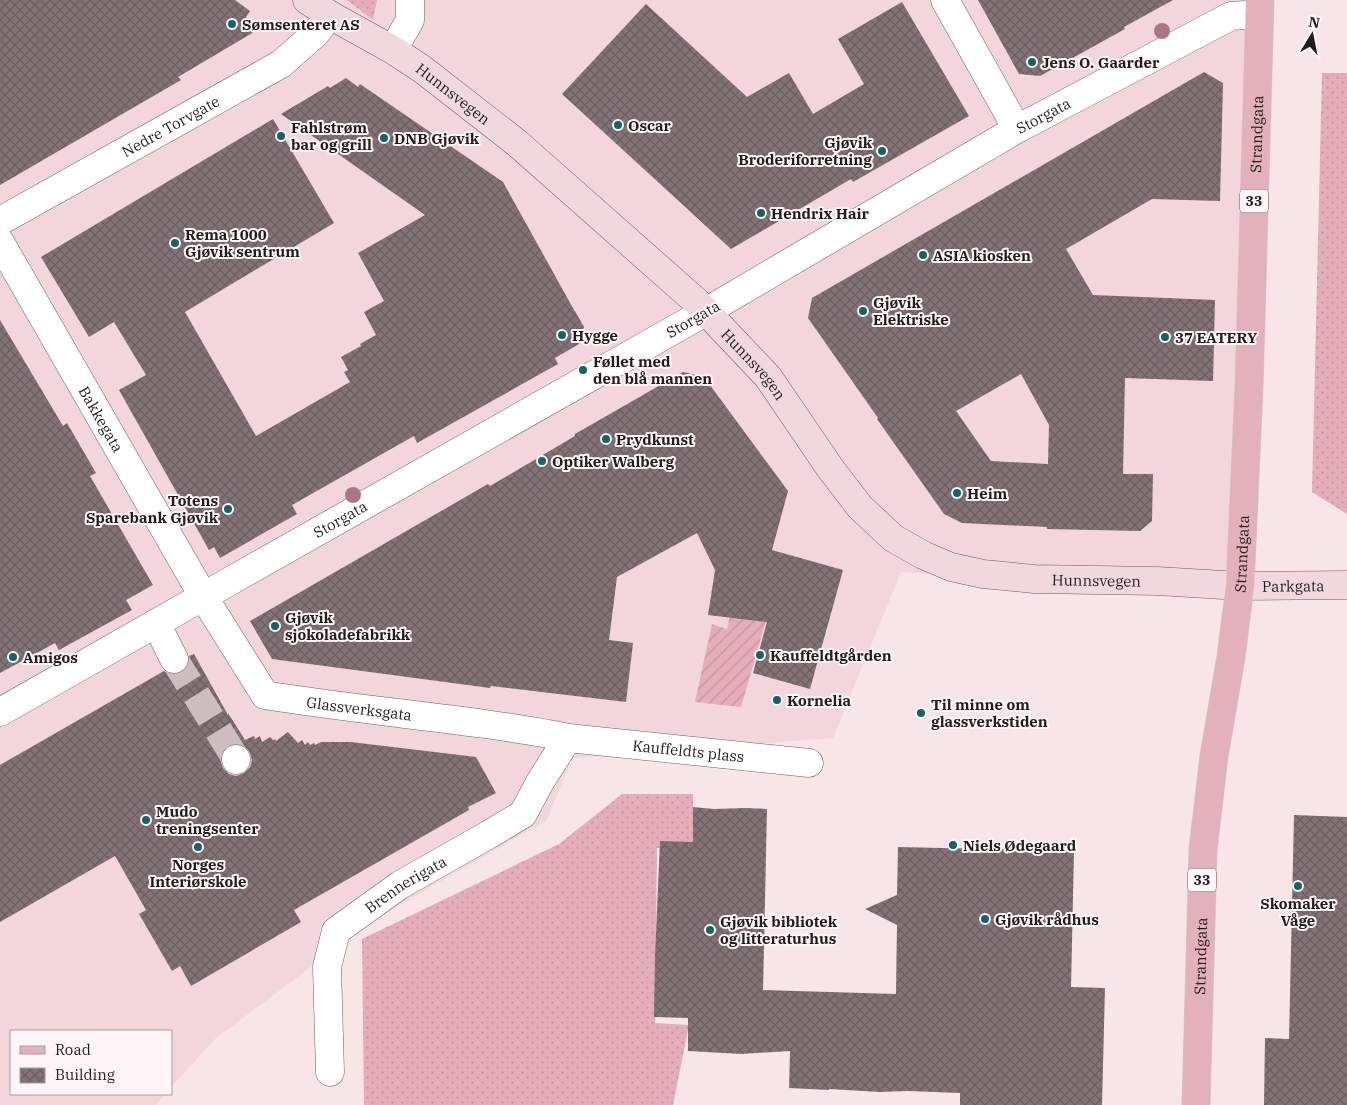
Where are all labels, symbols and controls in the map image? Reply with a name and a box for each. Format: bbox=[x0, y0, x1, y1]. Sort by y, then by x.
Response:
north arrow bbox=[1287, 10, 1337, 60]
text: N bbox=[1307, 12, 1321, 32]
place label: Sømsenteret AS bbox=[242, 15, 360, 34]
marker: Sømsenteret AS bbox=[226, 18, 238, 30]
place label: Jens O. Gaarder bbox=[1042, 53, 1160, 72]
marker: Jens O. Gaarder bbox=[1026, 56, 1038, 68]
street label: Hunnsvegen bbox=[412, 59, 495, 129]
street label: Nedre Torvgate bbox=[118, 91, 223, 161]
street label: Storgata bbox=[1013, 93, 1074, 137]
street label: Strandgata bbox=[1246, 95, 1267, 173]
place label: Oscar bbox=[628, 116, 672, 135]
place label: Fahlstrøm bar og grill bbox=[291, 118, 372, 154]
marker: Oscar bbox=[612, 119, 624, 131]
place label: DNB Gjøvik bbox=[394, 129, 480, 148]
marker: Fahlstrøm bar og grill bbox=[275, 130, 287, 142]
marker: DNB Gjøvik bbox=[378, 132, 390, 144]
place label: Gjøvik Broderiforretning bbox=[738, 133, 873, 169]
marker: Gjøvik Broderiforretning bbox=[876, 145, 888, 157]
road number: 33 bbox=[1240, 190, 1268, 212]
place label: Hendrix Hair bbox=[771, 204, 870, 223]
marker: Hendrix Hair bbox=[755, 207, 767, 219]
place label: Rema 1000 Gjøvik sentrum bbox=[185, 225, 300, 261]
marker: Rema 1000 Gjøvik sentrum bbox=[169, 237, 181, 249]
place label: ASIA kiosken bbox=[933, 246, 1031, 265]
marker: ASIA kiosken bbox=[917, 249, 929, 261]
place label: Gjøvik Elektriske bbox=[873, 293, 949, 329]
street label: Storgata bbox=[663, 296, 723, 342]
marker: Gjøvik Elektriske bbox=[857, 305, 869, 317]
street label: Hunnsvegen bbox=[717, 324, 790, 404]
place label: Hygge bbox=[572, 326, 618, 345]
place label: 37 EATERY bbox=[1175, 328, 1257, 347]
marker: Hygge bbox=[556, 329, 568, 341]
marker: 37 EATERY bbox=[1159, 331, 1171, 343]
place label: Føllet med den blå mannen bbox=[593, 352, 712, 388]
marker: Føllet med den blå mannen bbox=[577, 364, 589, 376]
street label: Bakkegata bbox=[75, 382, 128, 455]
place label: Prydkunst bbox=[616, 430, 694, 449]
marker: Prydkunst bbox=[600, 433, 612, 445]
place label: Optiker Walberg bbox=[552, 452, 675, 471]
marker: Optiker Walberg bbox=[536, 455, 548, 467]
place label: Heim bbox=[967, 484, 1008, 503]
marker: Heim bbox=[951, 487, 963, 499]
place label: Totens Sparebank Gjøvik bbox=[86, 491, 219, 527]
street label: Storgata bbox=[310, 496, 370, 542]
marker: Totens Sparebank Gjøvik bbox=[222, 503, 234, 515]
street label: Strandgata bbox=[1230, 515, 1253, 594]
street label: Hunnsvegen bbox=[1052, 570, 1142, 590]
street label: Parkgata bbox=[1262, 576, 1324, 595]
place label: Gjøvik sjokoladefabrikk bbox=[285, 608, 411, 644]
marker: Gjøvik sjokoladefabrikk bbox=[269, 620, 281, 632]
place label: Kauffeldtgården bbox=[770, 646, 892, 665]
place label: Amigos bbox=[23, 648, 78, 667]
marker: Kauffeldtgården bbox=[754, 649, 766, 661]
marker: Amigos bbox=[7, 651, 19, 663]
place label: Kornelia bbox=[787, 691, 851, 710]
street label: Glassverksgata bbox=[305, 692, 413, 724]
marker: Kornelia bbox=[771, 694, 783, 706]
place label: Til minne om glassverkstiden bbox=[931, 695, 1048, 731]
marker: Til minne om glassverkstiden bbox=[915, 707, 927, 719]
street label: Kauffeldts plass bbox=[632, 735, 745, 766]
place label: Mudo treningsenter bbox=[156, 802, 259, 838]
marker: Mudo treningsenter bbox=[140, 814, 152, 826]
place label: Niels Ødegaard bbox=[963, 836, 1077, 855]
marker: Niels Ødegaard bbox=[947, 839, 959, 851]
marker: Norges Interiørskole bbox=[192, 841, 204, 853]
street label: Brennerigata bbox=[361, 851, 450, 917]
place label: Norges Interiørskole bbox=[149, 855, 247, 891]
road number: 33 bbox=[1188, 868, 1216, 892]
marker: Skomaker Våge bbox=[1292, 880, 1304, 892]
place label: Skomaker Våge bbox=[1260, 894, 1336, 930]
place label: Gjøvik rådhus bbox=[995, 910, 1099, 929]
place label: Gjøvik bibliotek og litteraturhus bbox=[720, 912, 838, 948]
marker: Gjøvik rådhus bbox=[979, 913, 991, 925]
street label: Strandgata bbox=[1190, 917, 1211, 995]
marker: Gjøvik bibliotek og litteraturhus bbox=[704, 924, 716, 936]
legend bbox=[10, 1030, 172, 1095]
text: Road bbox=[55, 1040, 91, 1059]
text: Building bbox=[55, 1065, 115, 1084]

